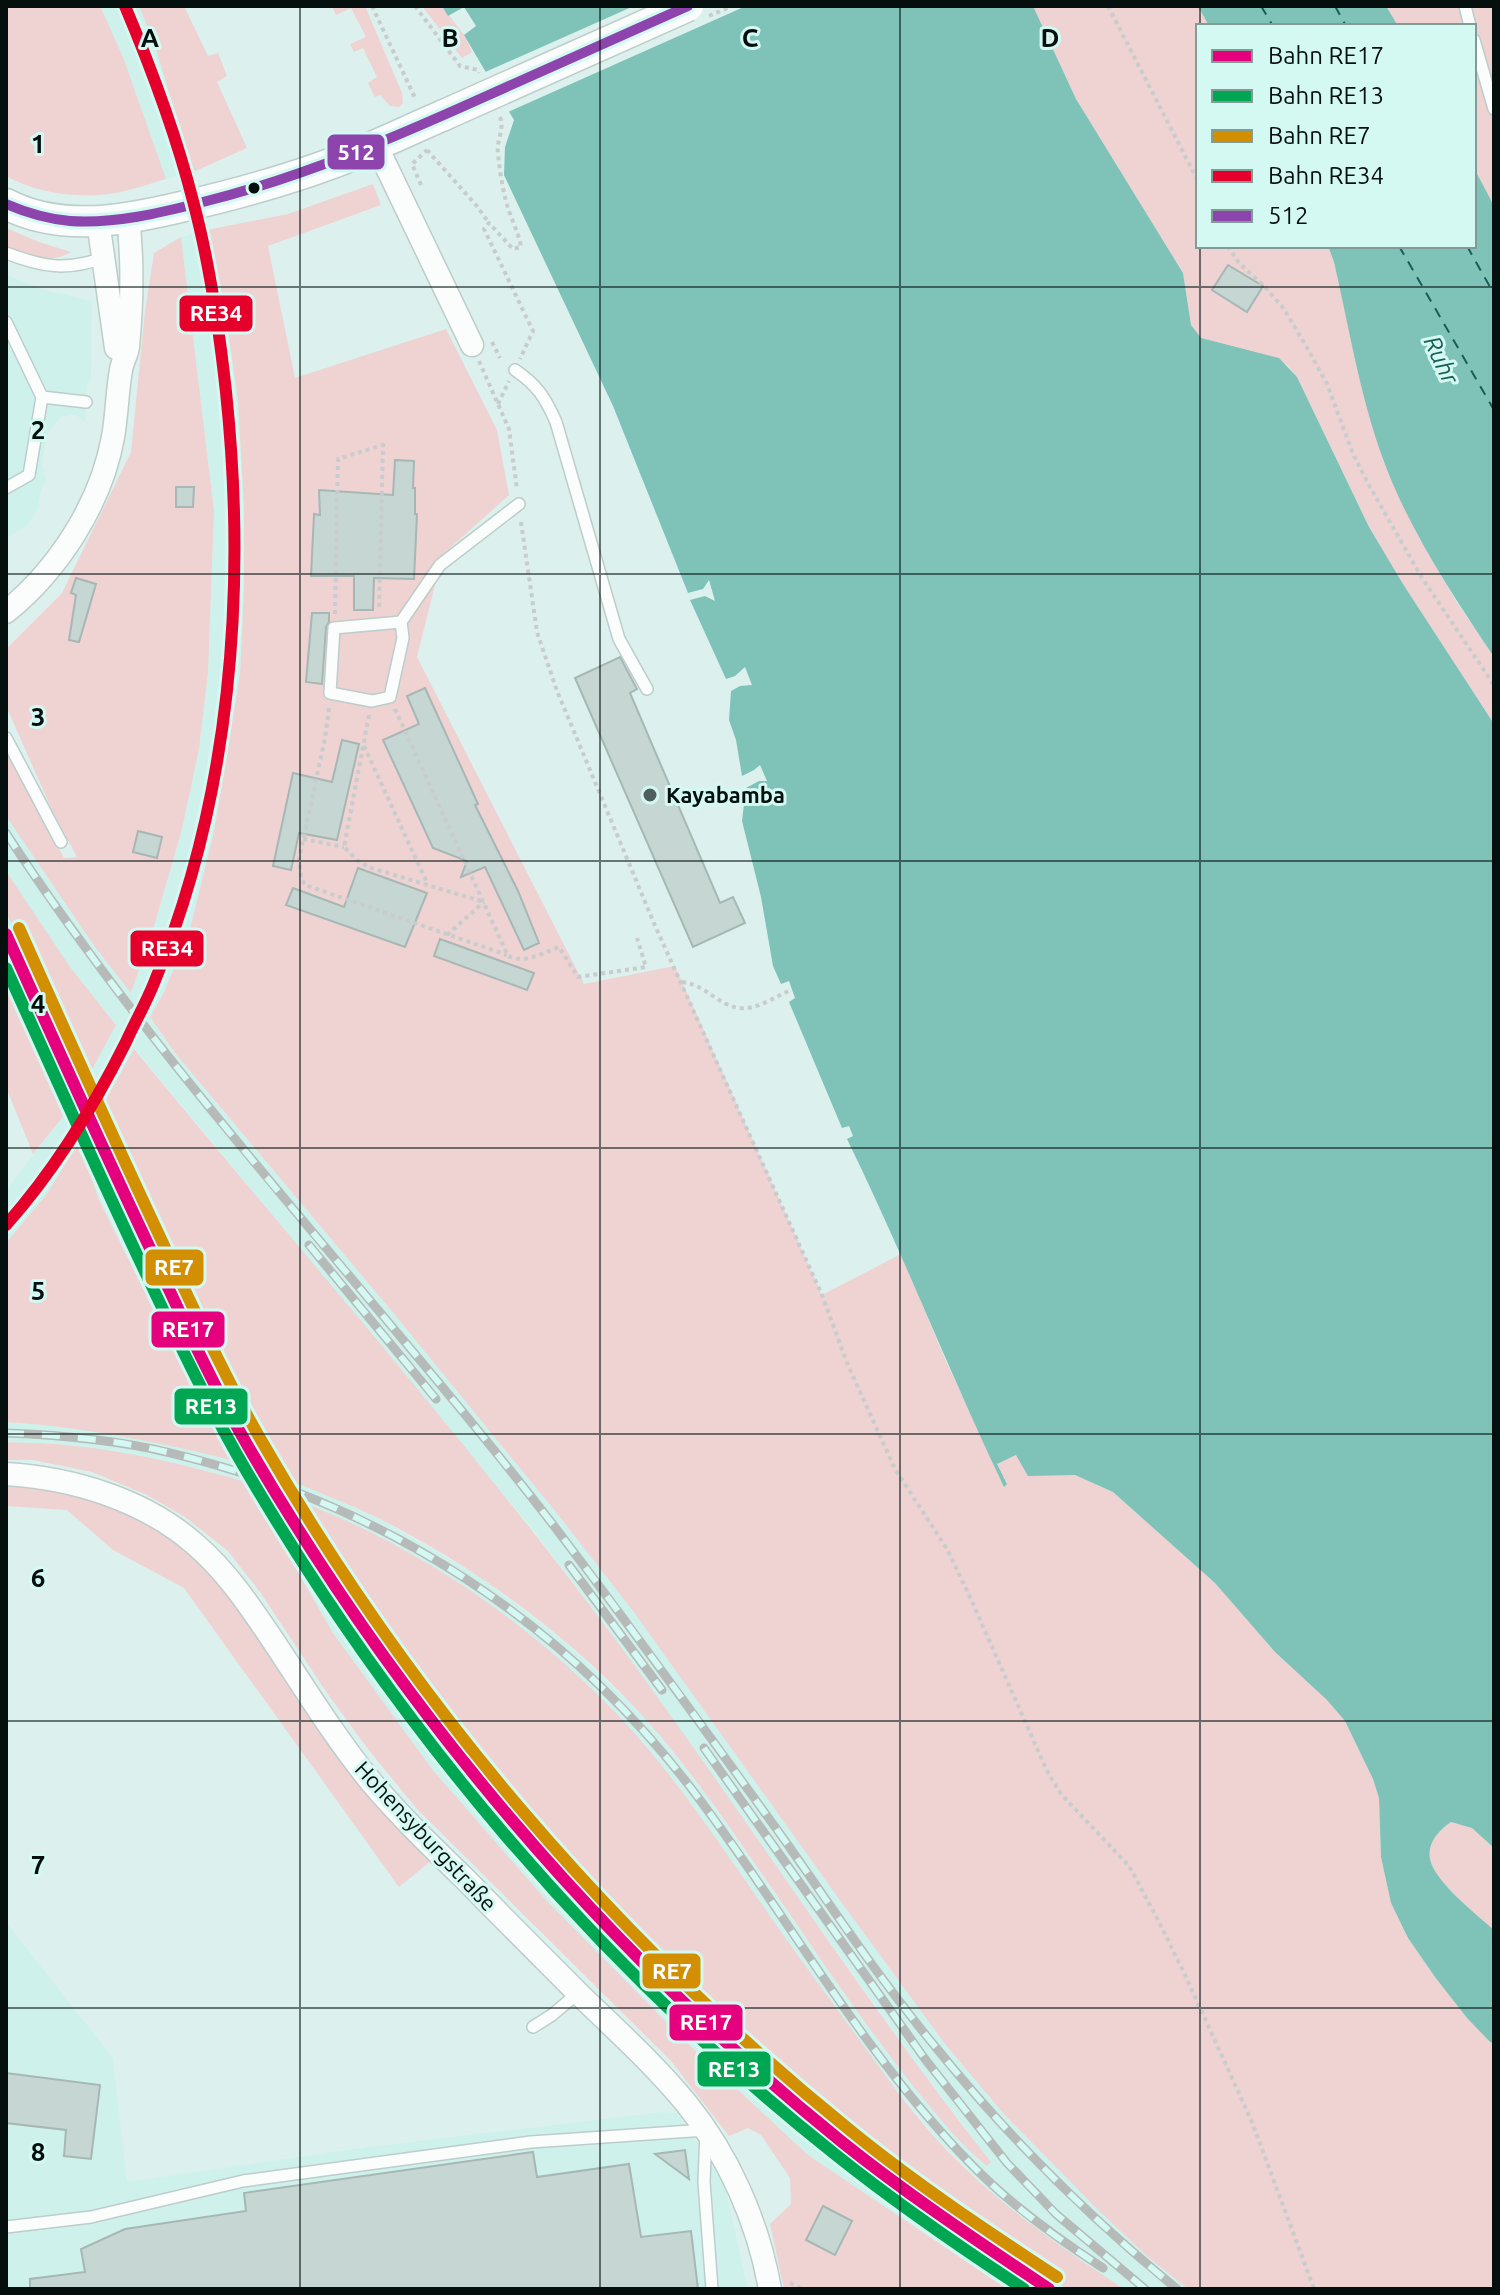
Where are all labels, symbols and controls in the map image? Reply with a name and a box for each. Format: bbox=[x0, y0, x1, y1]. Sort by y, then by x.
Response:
text: A bbox=[141, 23, 160, 52]
text: B bbox=[441, 23, 459, 52]
text: C bbox=[742, 23, 759, 52]
text: D bbox=[1041, 23, 1059, 52]
legend bbox=[1196, 24, 1476, 248]
text: Bahn RE17 bbox=[1268, 42, 1384, 69]
text: Bahn RE13 bbox=[1268, 82, 1384, 109]
text: Bahn RE7 bbox=[1268, 122, 1370, 149]
text: 1 bbox=[31, 129, 45, 158]
line badge: 512 bbox=[326, 133, 386, 171]
text: 512 bbox=[337, 139, 375, 164]
text: Bahn RE34 bbox=[1268, 162, 1384, 189]
unlabelled marker bbox=[246, 180, 262, 196]
text: 512 bbox=[1268, 202, 1309, 229]
line badge: RE34 bbox=[178, 294, 254, 333]
text: RE34 bbox=[190, 300, 242, 325]
water label: Ruhr bbox=[1419, 331, 1465, 389]
text: 2 bbox=[31, 415, 45, 444]
text: 3 bbox=[31, 702, 45, 731]
place label: Kayabamba bbox=[666, 782, 785, 807]
marker: Kayabamba bbox=[641, 786, 659, 804]
line badge: RE34 bbox=[129, 929, 205, 968]
text: RE34 bbox=[141, 935, 193, 960]
text: 4 bbox=[31, 989, 45, 1018]
line badge: RE7 bbox=[144, 1248, 205, 1287]
text: RE7 bbox=[154, 1254, 194, 1279]
text: 5 bbox=[31, 1276, 45, 1305]
line badge: RE17 bbox=[150, 1310, 226, 1349]
text: RE17 bbox=[162, 1316, 214, 1341]
line badge: RE13 bbox=[173, 1387, 249, 1426]
text: RE13 bbox=[185, 1393, 237, 1418]
text: 6 bbox=[31, 1563, 45, 1592]
street label: Hohensyburgstraße bbox=[351, 1756, 502, 1916]
text: 7 bbox=[31, 1850, 45, 1879]
line badge: RE7 bbox=[641, 1952, 702, 1990]
text: RE7 bbox=[652, 1958, 692, 1983]
line badge: RE17 bbox=[668, 2003, 744, 2042]
text: RE17 bbox=[680, 2009, 732, 2034]
line badge: RE13 bbox=[696, 2050, 772, 2088]
text: RE13 bbox=[708, 2056, 760, 2081]
text: 8 bbox=[31, 2137, 45, 2166]

